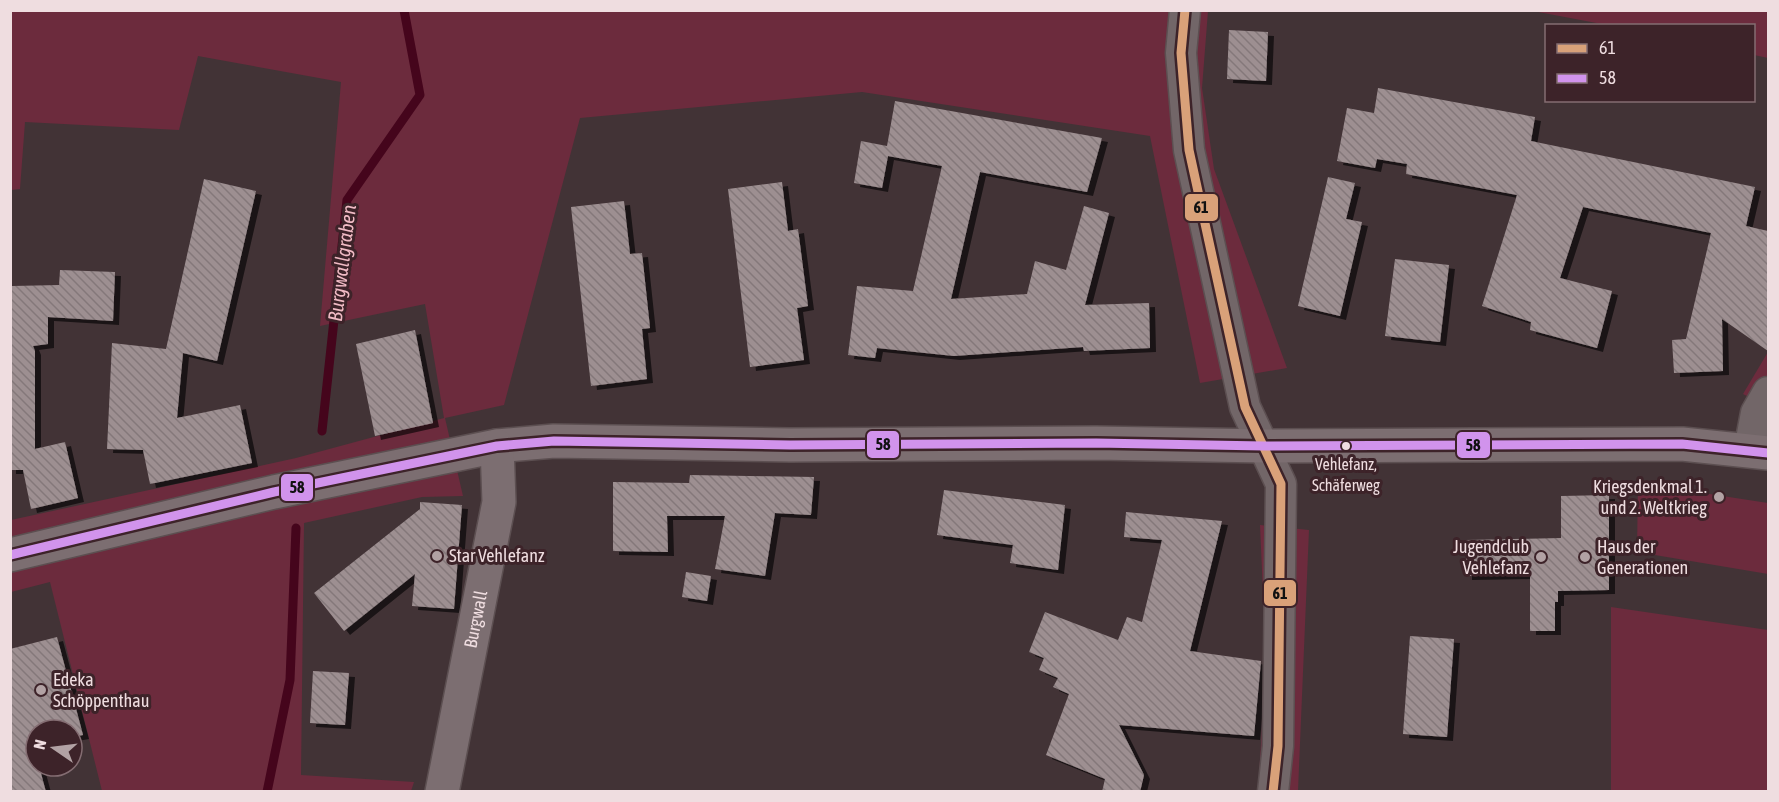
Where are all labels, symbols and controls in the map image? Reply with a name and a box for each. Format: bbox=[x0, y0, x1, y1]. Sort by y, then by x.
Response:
legend bbox=[1545, 24, 1755, 102]
text: 61 bbox=[1599, 37, 1616, 58]
text: 58 bbox=[1599, 67, 1616, 88]
line badge: 61 bbox=[1184, 193, 1219, 222]
text: 61 bbox=[1193, 198, 1209, 216]
water label: Burgwallgraben bbox=[323, 203, 360, 323]
line badge: 58 bbox=[866, 430, 900, 459]
line badge: 58 bbox=[1456, 431, 1491, 459]
text: 58 bbox=[875, 435, 891, 453]
text: 58 bbox=[1465, 436, 1481, 454]
marker: Vehlefanz, Schäferweg bbox=[1340, 440, 1352, 452]
place label: Vehlefanz, Schäferweg bbox=[1312, 455, 1380, 495]
line badge: 58 bbox=[280, 473, 314, 502]
place label: Kriegsdenkmal 1. und 2. Weltkrieg bbox=[1593, 476, 1707, 518]
text: 58 bbox=[289, 478, 305, 496]
marker: Kriegsdenkmal 1. und 2. Weltkrieg bbox=[1712, 490, 1726, 504]
place label: Jugendclub Vehlefanz bbox=[1453, 536, 1530, 578]
place label: Haus der Generationen bbox=[1597, 536, 1688, 578]
place label: Star Vehlefanz bbox=[449, 545, 545, 566]
marker: Star Vehlefanz bbox=[430, 549, 444, 563]
marker: Jugendclub Vehlefanz bbox=[1534, 550, 1548, 564]
marker: Haus der Generationen bbox=[1578, 550, 1592, 564]
line badge: 61 bbox=[1263, 579, 1297, 607]
text: 61 bbox=[1272, 584, 1288, 602]
street label: Burgwall bbox=[460, 588, 491, 650]
place label: Edeka Schöppenthau bbox=[53, 669, 149, 711]
marker: Edeka Schöppenthau bbox=[34, 683, 48, 697]
north arrow bbox=[24, 718, 84, 778]
text: N bbox=[30, 738, 49, 751]

